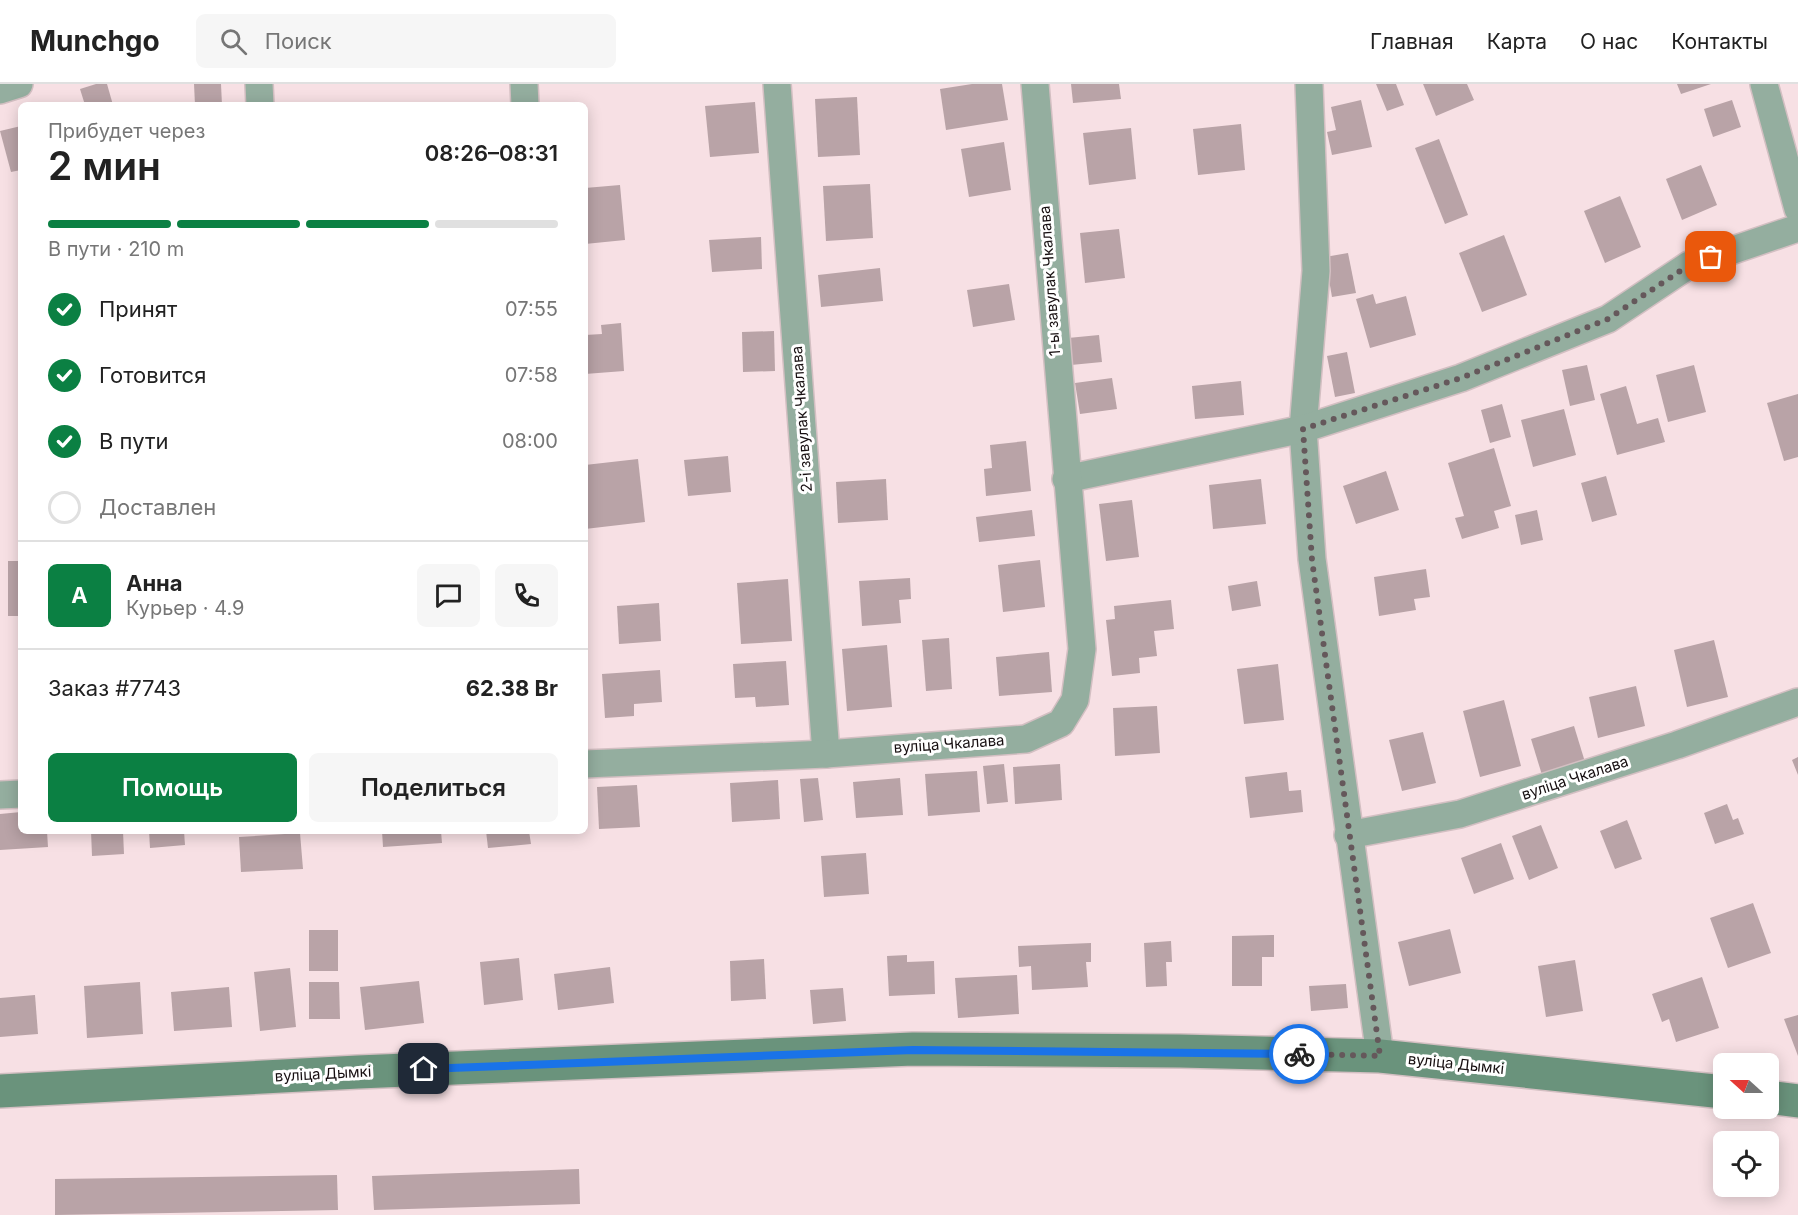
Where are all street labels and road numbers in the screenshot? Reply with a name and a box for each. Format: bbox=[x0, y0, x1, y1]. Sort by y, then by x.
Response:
street label: 1-ы завулак Чкалава bbox=[1035, 205, 1064, 357]
street label: 2-і завулак Чкалава bbox=[787, 345, 816, 493]
street label: вуліца Чкалава bbox=[893, 730, 1005, 757]
street label: вуліца Чкалава bbox=[1519, 751, 1631, 804]
street label: вуліца Дымкі bbox=[1407, 1049, 1505, 1078]
street label: вуліца Дымкі bbox=[274, 1061, 372, 1086]

